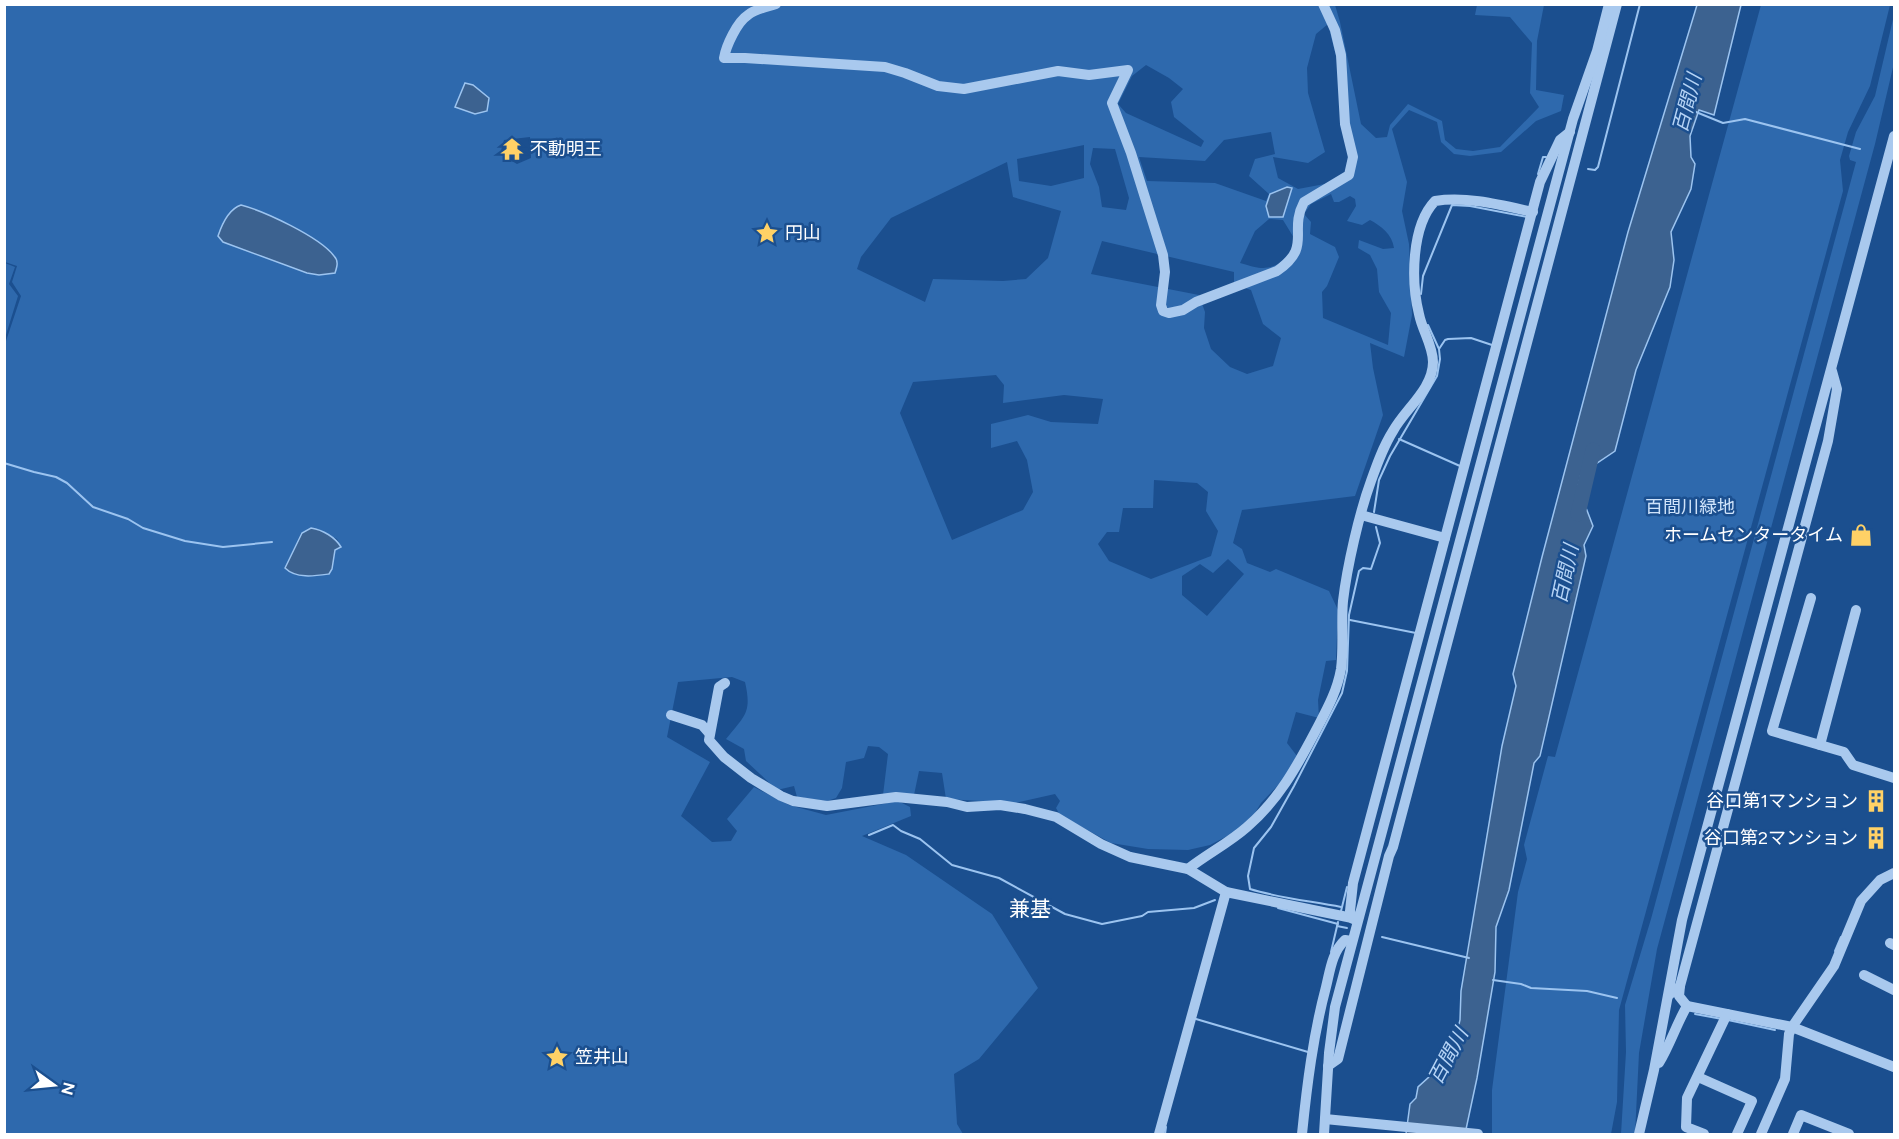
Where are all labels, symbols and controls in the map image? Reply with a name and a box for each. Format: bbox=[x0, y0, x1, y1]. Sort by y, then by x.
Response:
water label: 百間川 bbox=[1668, 69, 1707, 135]
temple icon: 不動明王 bbox=[499, 136, 525, 162]
place label: 不動明王 bbox=[530, 138, 602, 160]
place icon: 円山 bbox=[754, 220, 780, 246]
place label: 円山 bbox=[785, 222, 821, 244]
park label: 百間川緑地 bbox=[1645, 496, 1735, 518]
shop icon: ホームセンタータイム bbox=[1848, 522, 1874, 548]
place label: ホームセンタータイム bbox=[1664, 524, 1843, 546]
water label: 百間川 bbox=[1547, 540, 1583, 606]
building icon: 谷口第1マンション bbox=[1863, 788, 1889, 814]
place label: 谷口第1マンション bbox=[1707, 790, 1858, 812]
building icon: 谷口第2マンション bbox=[1863, 825, 1889, 851]
place label: 谷口第2マンション bbox=[1704, 827, 1858, 849]
district label: 兼基 bbox=[1009, 896, 1051, 921]
water label: 百間川 bbox=[1423, 1022, 1474, 1088]
place icon: 笠井山 bbox=[544, 1044, 570, 1070]
place label: 笠井山 bbox=[575, 1046, 629, 1068]
north arrow bbox=[24, 1055, 84, 1115]
text: N bbox=[57, 1080, 79, 1097]

